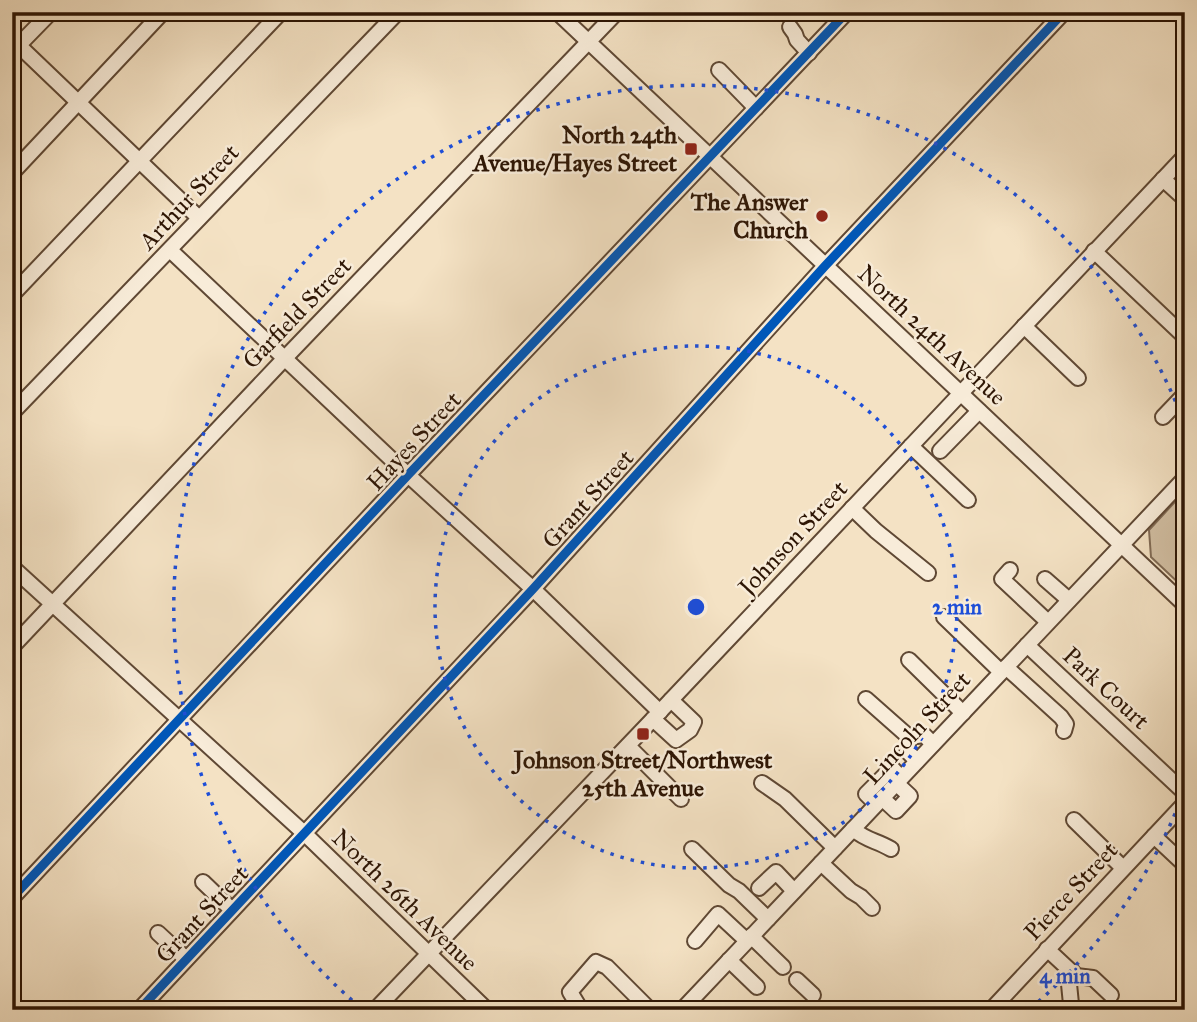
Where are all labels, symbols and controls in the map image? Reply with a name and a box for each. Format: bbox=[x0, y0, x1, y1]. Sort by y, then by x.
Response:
place label: North 24th Avenue/Hayes Street bbox=[471, 120, 678, 178]
street label: Arthur Street bbox=[132, 138, 246, 257]
marker: North 24th Avenue/Hayes Street bbox=[683, 141, 699, 157]
place label: The Answer Church bbox=[690, 187, 809, 245]
marker: The Answer Church bbox=[814, 208, 830, 224]
street label: Garfield Street bbox=[236, 250, 358, 375]
street label: North 24th Avenue bbox=[851, 258, 1013, 412]
street label: Hayes Street bbox=[360, 385, 468, 497]
street label: Grant Street bbox=[536, 443, 641, 555]
street label: Johnson Street bbox=[730, 474, 854, 604]
text: 2 min bbox=[932, 594, 982, 620]
centre of rings bbox=[684, 595, 708, 619]
street label: Park Court bbox=[1056, 640, 1156, 736]
street label: Lincoln Street bbox=[857, 665, 977, 791]
marker: Johnson Street/Northwest 25th Avenue bbox=[635, 726, 651, 742]
place label: Johnson Street/Northwest 25th Avenue bbox=[511, 745, 773, 803]
street label: North 26th Avenue bbox=[326, 823, 484, 977]
street label: Pierce Street bbox=[1018, 835, 1125, 947]
street label: Grant Street bbox=[149, 858, 255, 969]
text: 4 min bbox=[1039, 963, 1091, 989]

